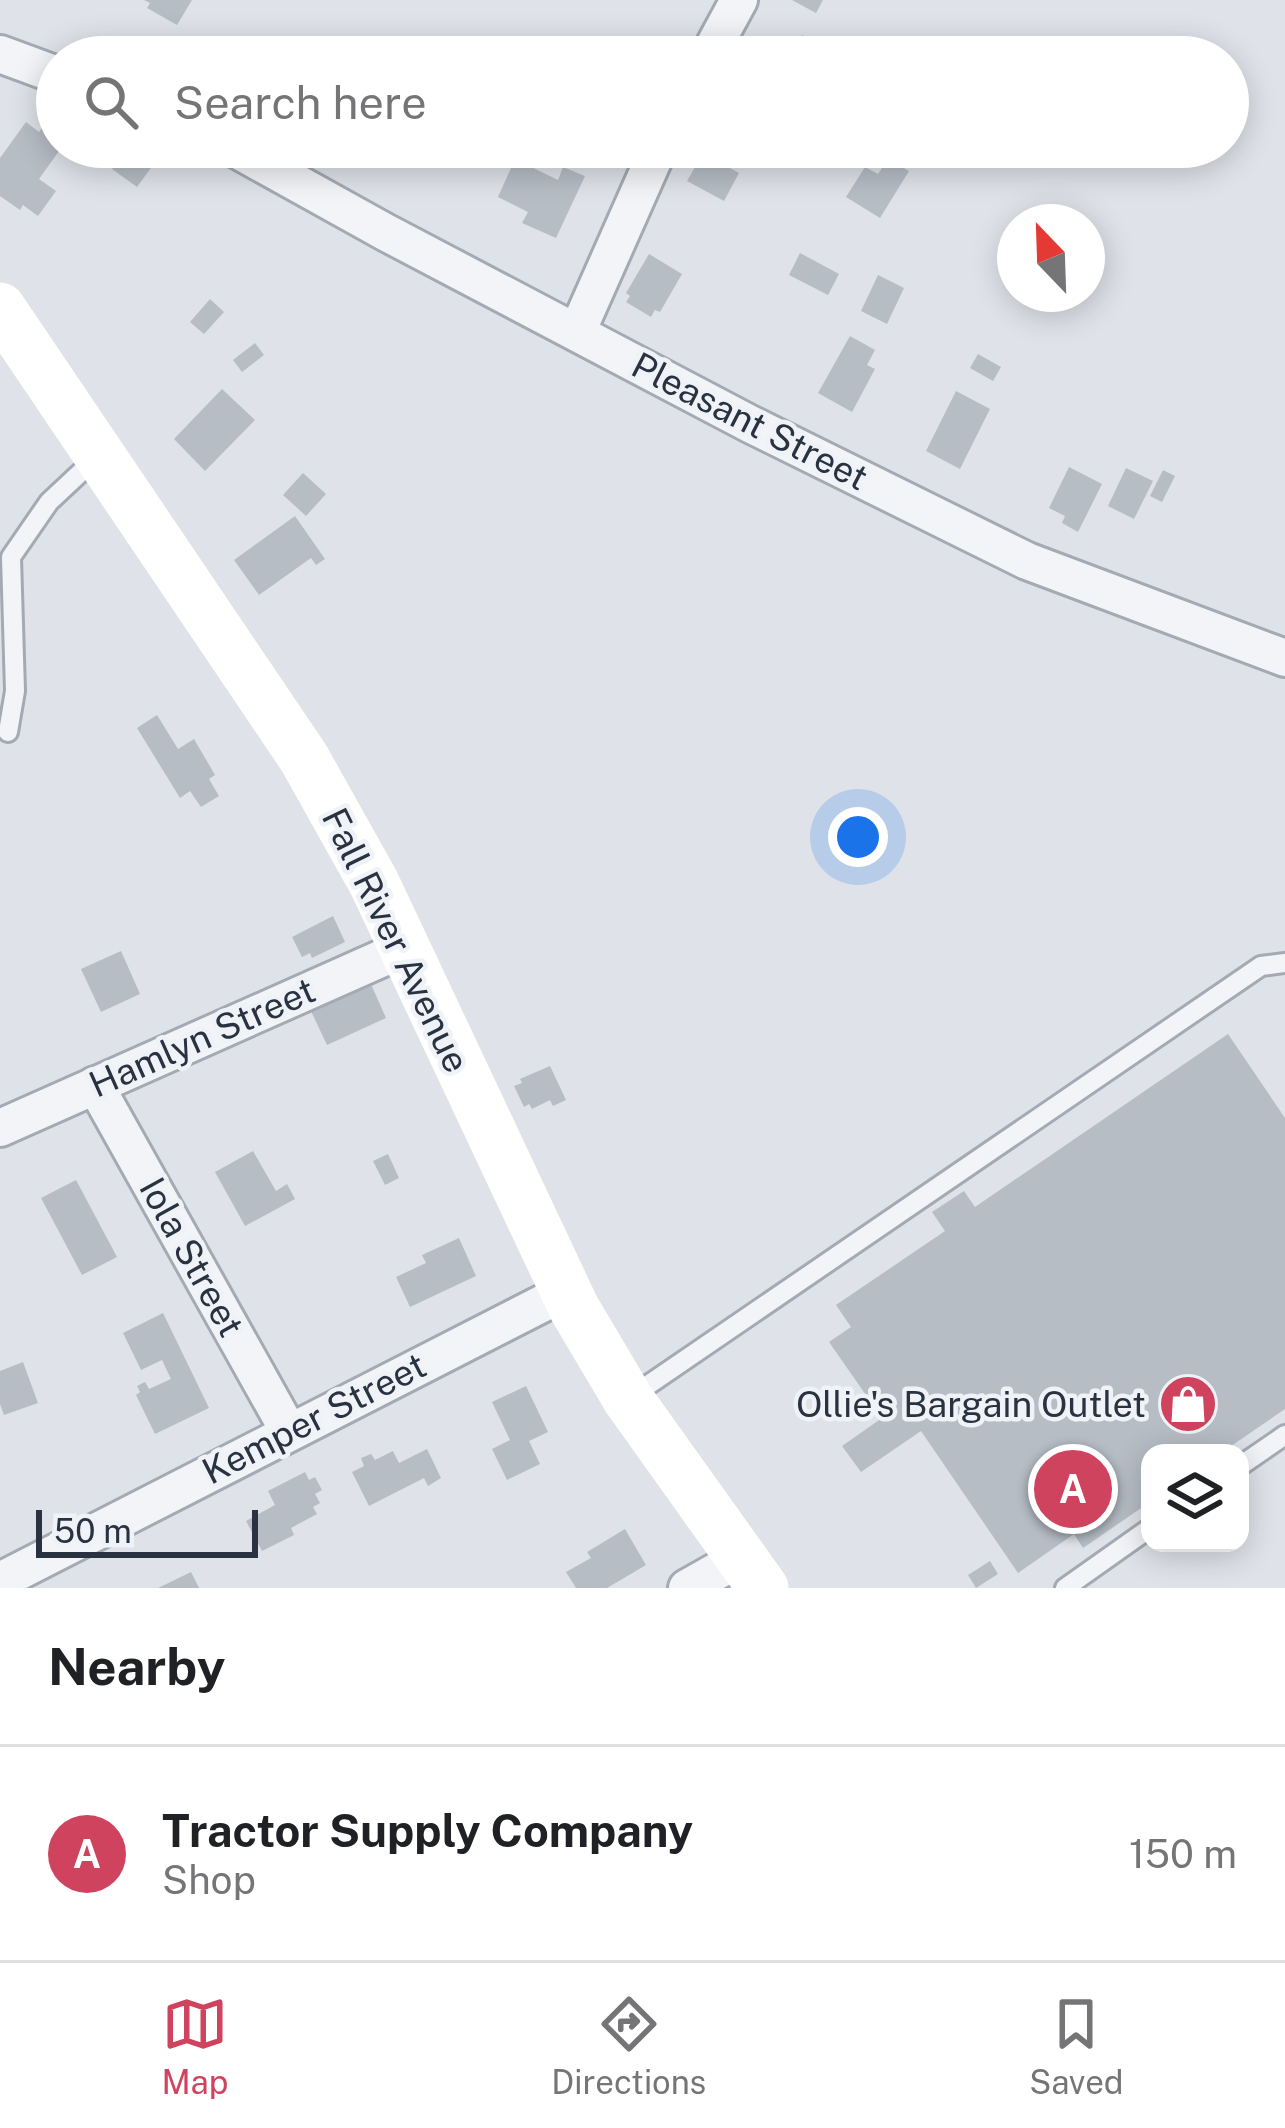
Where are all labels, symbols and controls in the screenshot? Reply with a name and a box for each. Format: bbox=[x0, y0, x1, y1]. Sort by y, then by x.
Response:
search box bbox=[36, 36, 1249, 168]
icon: search bbox=[78, 69, 144, 135]
text: Search here bbox=[174, 76, 427, 129]
north arrow bbox=[997, 204, 1105, 312]
street label: Pleasant Street bbox=[625, 344, 875, 498]
street label: Fall River Avenue bbox=[314, 801, 478, 1079]
your location bbox=[828, 807, 888, 867]
street label: Hamlyn Street bbox=[83, 968, 321, 1106]
street label: Iola Street bbox=[131, 1170, 253, 1344]
street label: Kemper Street bbox=[195, 1344, 433, 1492]
shop icon: Ollie's Bargain Outlet bbox=[1157, 1373, 1219, 1435]
place label: Ollie's Bargain Outlet bbox=[796, 1383, 1146, 1425]
pin: A bbox=[1034, 1444, 1112, 1534]
map controls bbox=[1141, 1444, 1249, 1552]
button: layers bbox=[1141, 1444, 1249, 1552]
scale bar bbox=[36, 1504, 258, 1557]
text: 50 m bbox=[54, 1512, 132, 1550]
text: Nearby bbox=[48, 1637, 225, 1696]
text: Tractor Supply Company bbox=[162, 1804, 693, 1857]
text: A bbox=[73, 1831, 101, 1877]
text: 150 m bbox=[1129, 1831, 1237, 1877]
text: Shop bbox=[162, 1857, 256, 1903]
tab: Map bbox=[161, 1991, 228, 2101]
tab: Directions bbox=[551, 1991, 706, 2101]
tab: Saved bbox=[1029, 1991, 1124, 2101]

